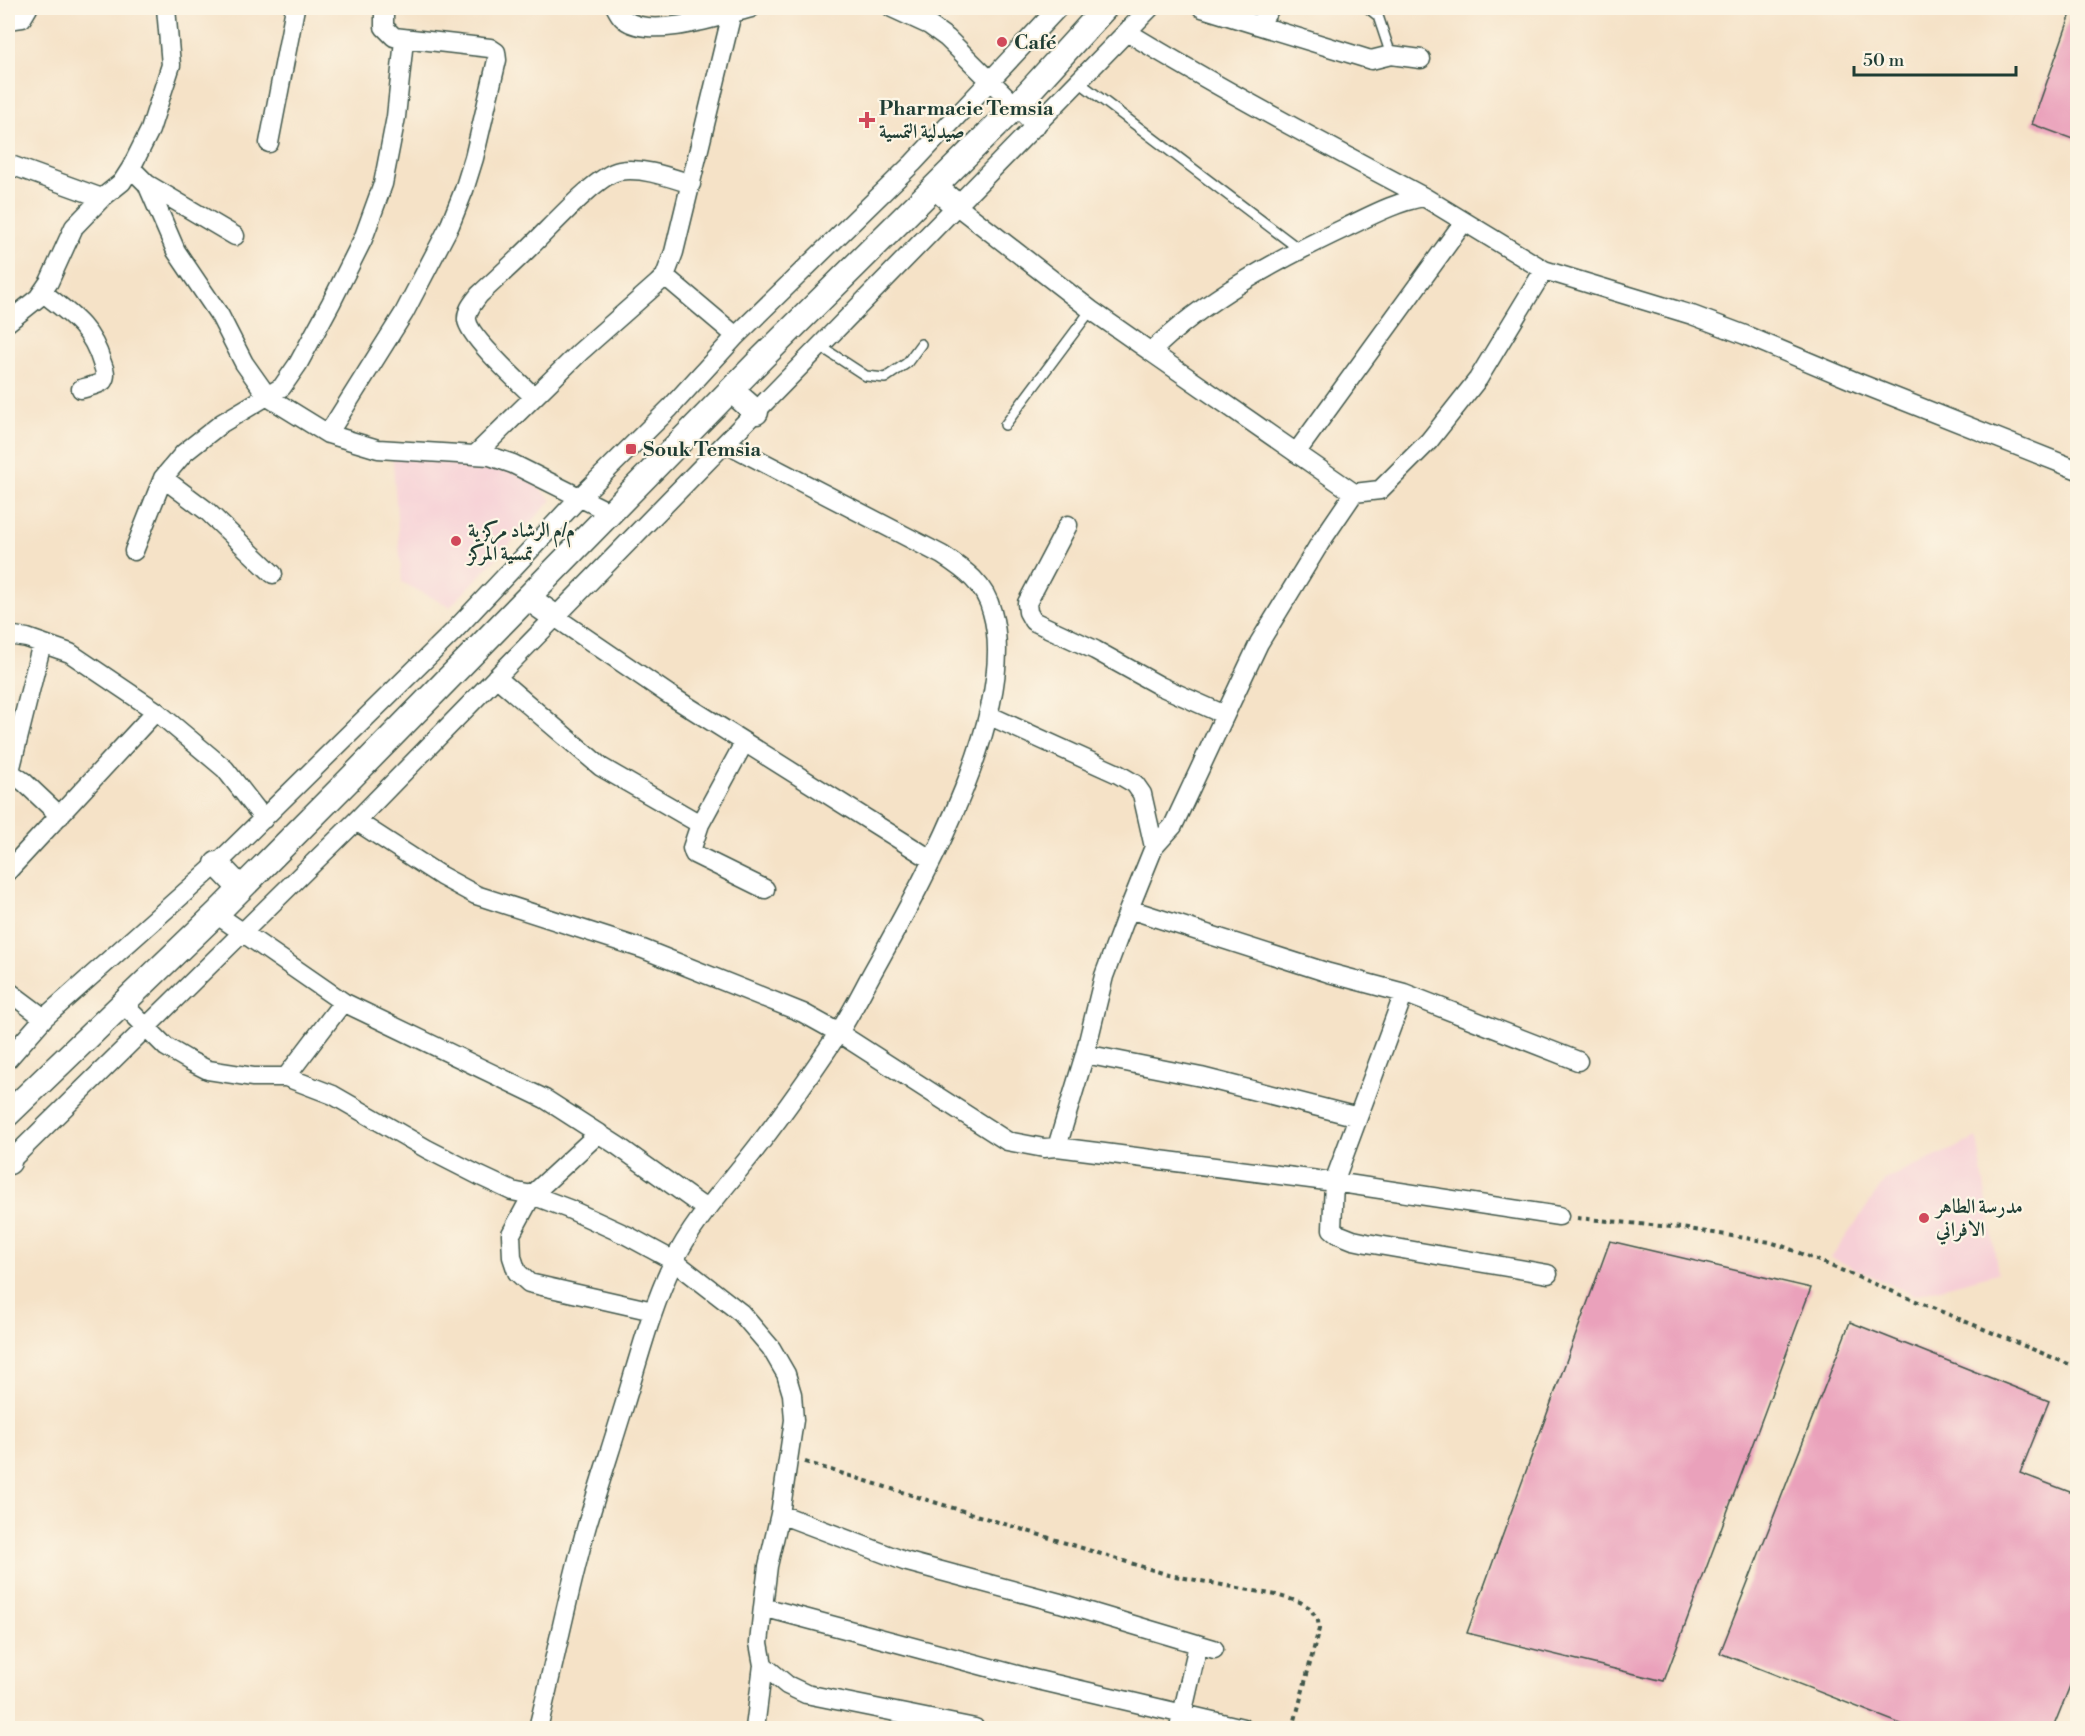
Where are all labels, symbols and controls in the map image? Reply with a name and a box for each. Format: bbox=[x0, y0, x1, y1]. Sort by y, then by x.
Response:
place label: Café bbox=[1014, 31, 1057, 56]
marker: Café bbox=[995, 35, 1009, 49]
scale bar bbox=[1854, 39, 2016, 77]
text: 50 m bbox=[1863, 49, 1905, 72]
place label: Pharmacie Temsia صيدلية التمسية bbox=[879, 97, 1054, 145]
marker: Pharmacie Temsia صيدلية التمسية bbox=[860, 113, 874, 127]
place label: Souk Temsia bbox=[643, 438, 761, 463]
marker: Souk Temsia bbox=[624, 442, 638, 456]
place label: م/م الرشاد مركزية تمسية المركز bbox=[466, 519, 575, 567]
marker: م/م الرشاد مركزية تمسية المركز bbox=[449, 534, 463, 548]
place label: مدرسة الطاهر الافراني bbox=[1934, 1195, 2023, 1245]
marker: مدرسة الطاهر الافراني bbox=[1917, 1211, 1931, 1225]

